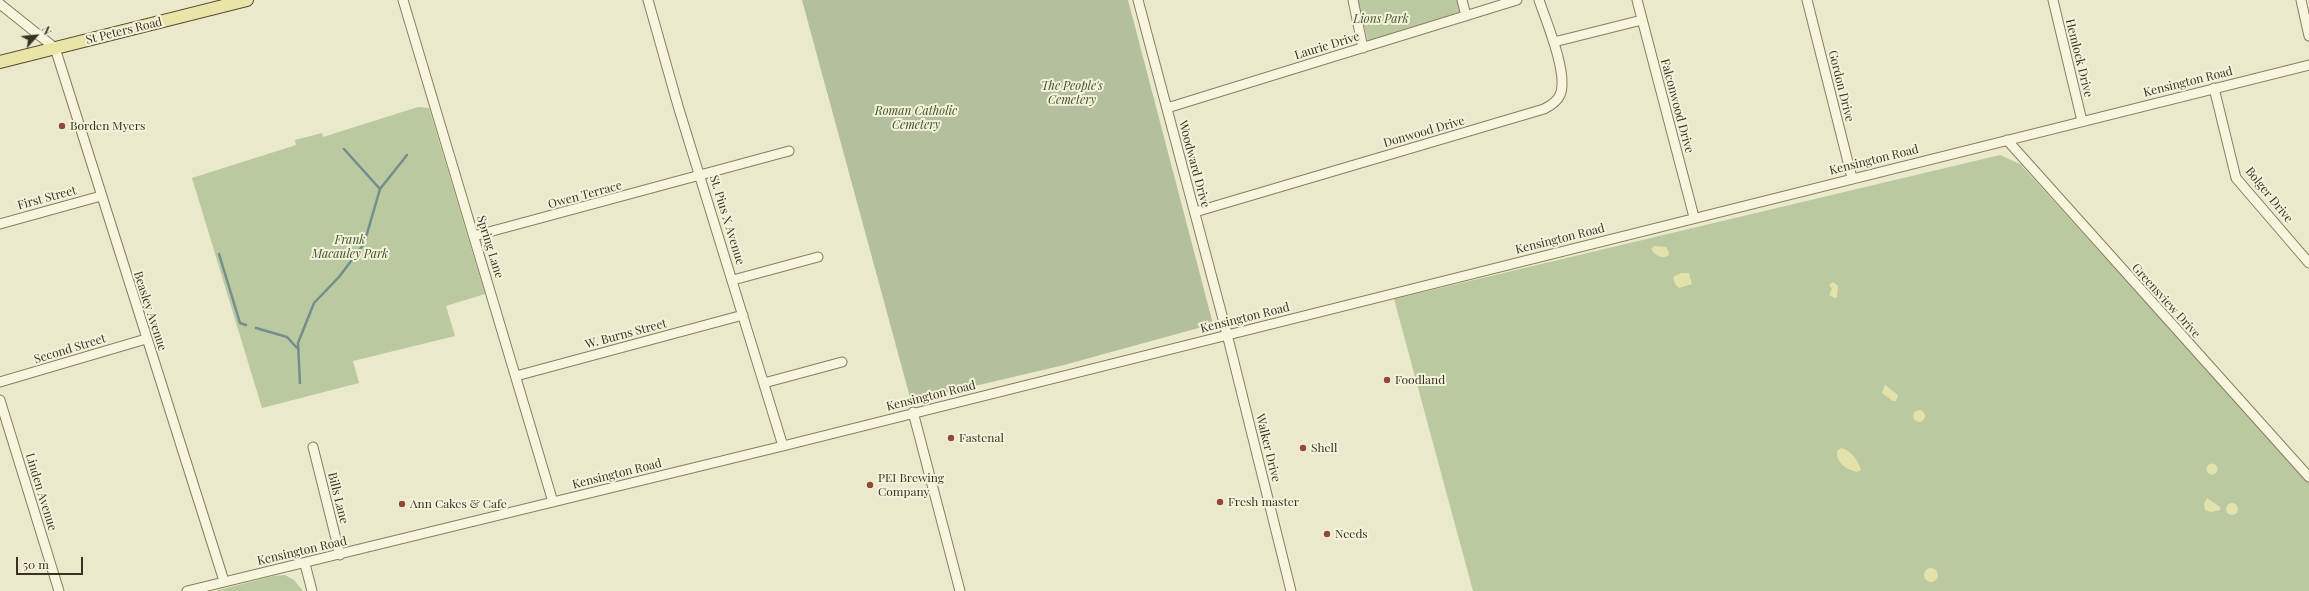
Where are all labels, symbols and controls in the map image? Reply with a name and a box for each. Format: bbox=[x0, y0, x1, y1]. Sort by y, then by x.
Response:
park label: Lions Park bbox=[1353, 12, 1409, 26]
street label: St Peters Road bbox=[84, 15, 164, 47]
north arrow bbox=[16, 16, 56, 56]
street label: Hemlock Drive bbox=[2062, 17, 2096, 99]
text: N bbox=[39, 23, 56, 37]
street label: Laurie Drive bbox=[1293, 29, 1361, 63]
street label: Gordon Drive bbox=[1825, 49, 1857, 123]
street label: Falconwood Drive bbox=[1657, 57, 1697, 155]
street label: Kensington Road bbox=[2142, 64, 2234, 100]
park label: The People's Cemetery bbox=[1041, 79, 1103, 107]
park label: Roman Catholic Cemetery bbox=[875, 104, 957, 132]
street label: Donwood Drive bbox=[1382, 114, 1466, 150]
place label: Borden Myers bbox=[70, 119, 145, 133]
street label: Woodward Drive bbox=[1175, 119, 1213, 209]
marker: Borden Myers bbox=[57, 121, 67, 131]
street label: Kensington Road bbox=[1828, 142, 1920, 178]
street label: Bolger Drive bbox=[2242, 164, 2296, 226]
street label: St. Pius X Avenue bbox=[707, 174, 747, 266]
street label: Owen Terrace bbox=[547, 178, 623, 212]
street label: First Street bbox=[16, 183, 78, 213]
street label: Spring Lane bbox=[474, 214, 506, 280]
street label: Kensington Road bbox=[1514, 221, 1606, 257]
park label: Frank Macauley Park bbox=[312, 233, 388, 261]
street label: Greensview Drive bbox=[2129, 261, 2203, 341]
street label: Beasley Avenue bbox=[130, 269, 170, 353]
street label: Kensington Road bbox=[1199, 300, 1291, 336]
street label: W. Burns Street bbox=[584, 316, 668, 352]
street label: Second Street bbox=[32, 331, 108, 367]
place label: Foodland bbox=[1395, 373, 1445, 387]
marker: Foodland bbox=[1382, 375, 1392, 385]
street label: Kensington Road bbox=[885, 378, 977, 414]
street label: Walker Drive bbox=[1253, 412, 1283, 484]
place label: Fastenal bbox=[959, 431, 1004, 445]
marker: Fastenal bbox=[946, 433, 956, 443]
place label: Shell bbox=[1311, 441, 1337, 455]
marker: Shell bbox=[1298, 443, 1308, 453]
street label: Linden Avenue bbox=[22, 451, 60, 533]
street label: Kensington Road bbox=[571, 456, 663, 492]
street label: Bills Lane bbox=[325, 471, 351, 525]
place label: PEI Brewing Company bbox=[878, 471, 944, 499]
marker: PEI Brewing Company bbox=[865, 480, 875, 490]
place label: Fresh master bbox=[1228, 495, 1299, 509]
place label: Ann Cakes & Cafe bbox=[410, 497, 507, 511]
marker: Fresh master bbox=[1215, 497, 1225, 507]
marker: Ann Cakes & Cafe bbox=[397, 499, 407, 509]
place label: Needs bbox=[1335, 527, 1368, 541]
marker: Needs bbox=[1322, 529, 1332, 539]
street label: Kensington Road bbox=[256, 534, 348, 568]
scale bar bbox=[18, 549, 85, 575]
text: 50 m bbox=[23, 556, 49, 572]

